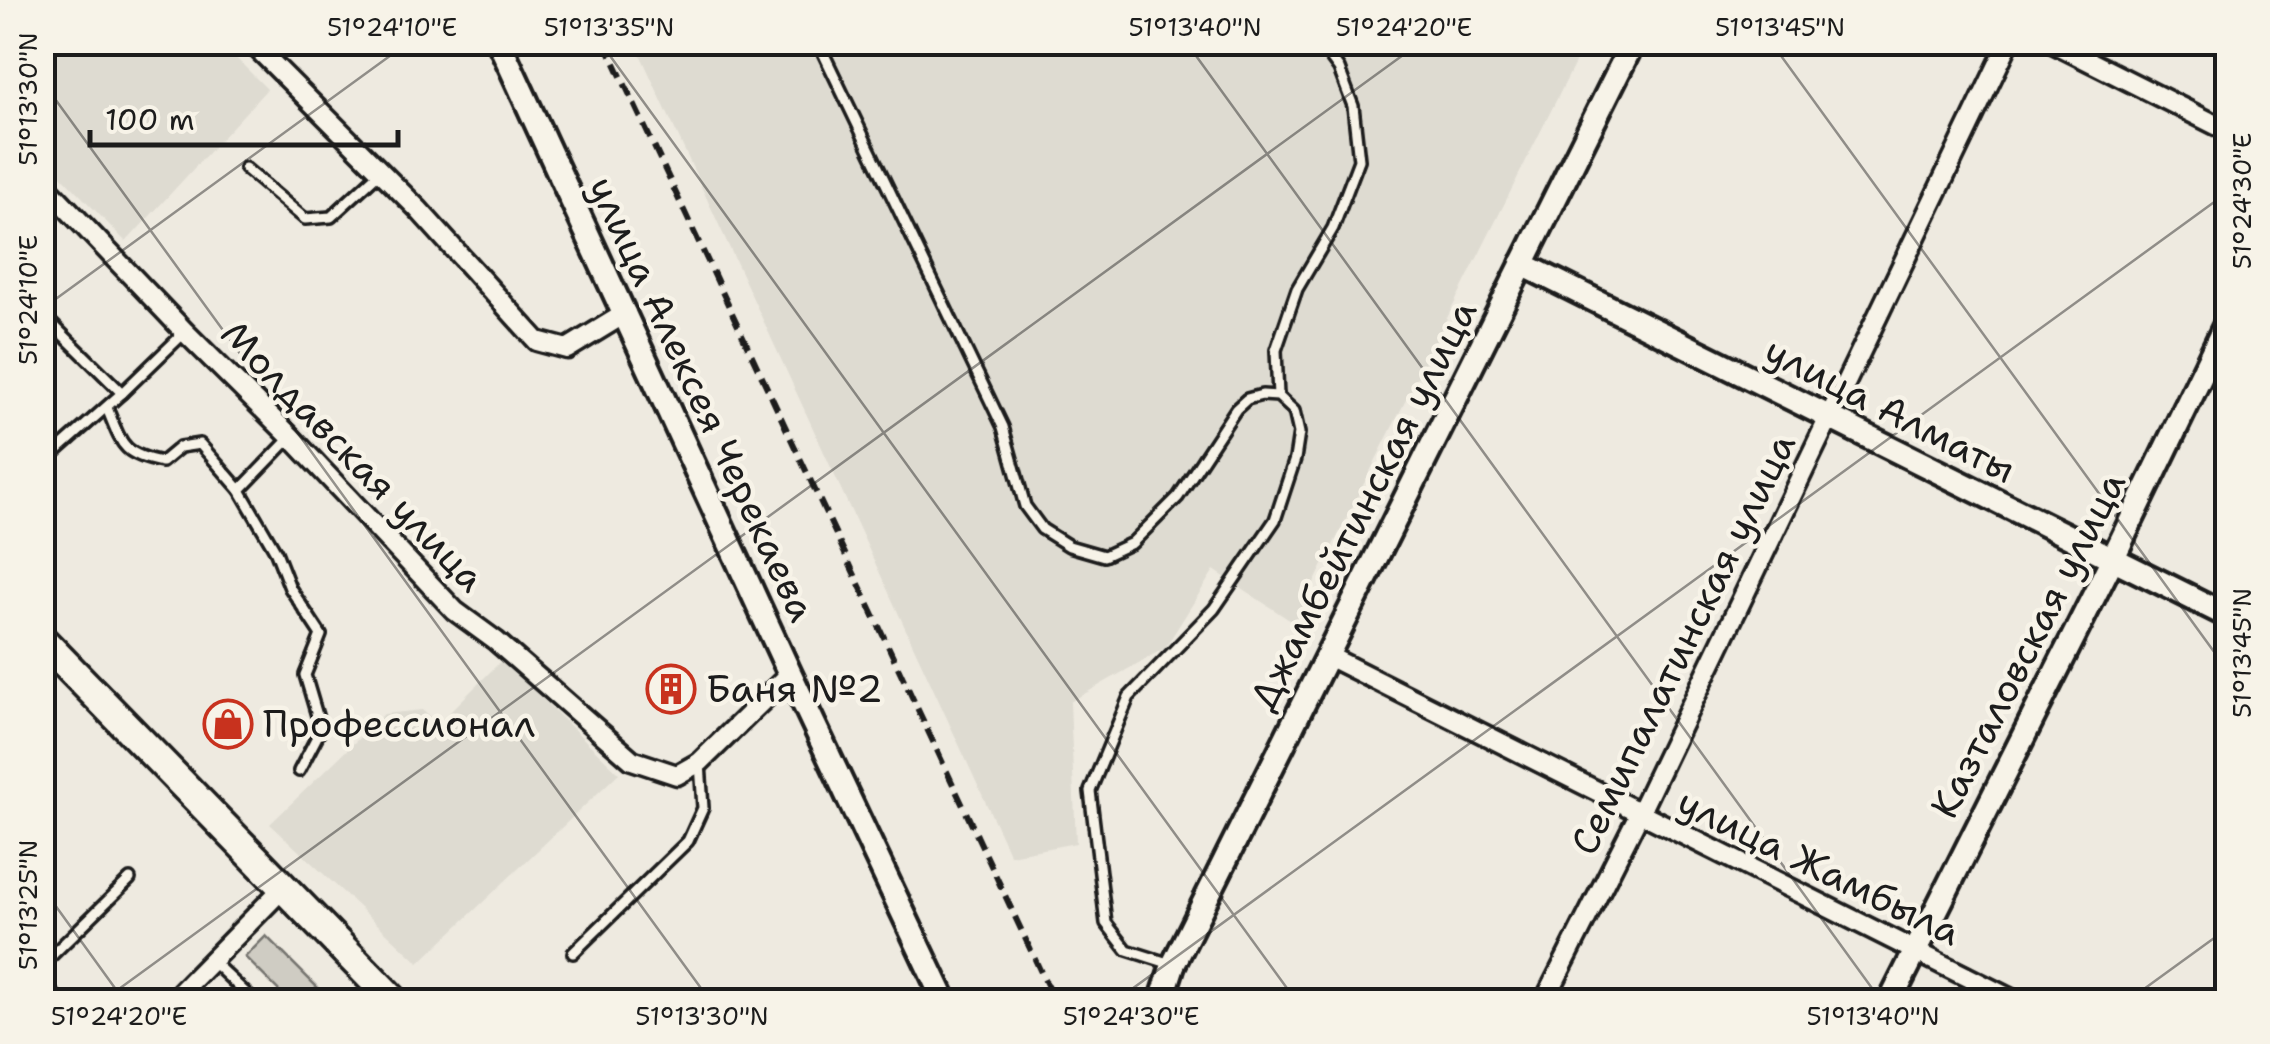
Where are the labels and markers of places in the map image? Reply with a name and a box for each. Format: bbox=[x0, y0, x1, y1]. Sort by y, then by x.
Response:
building icon: Баня №2 bbox=[645, 663, 697, 715]
place label: Баня №2 bbox=[706, 663, 883, 714]
shop icon: Профессионал bbox=[202, 698, 254, 750]
place label: Профессионал bbox=[263, 698, 535, 749]

